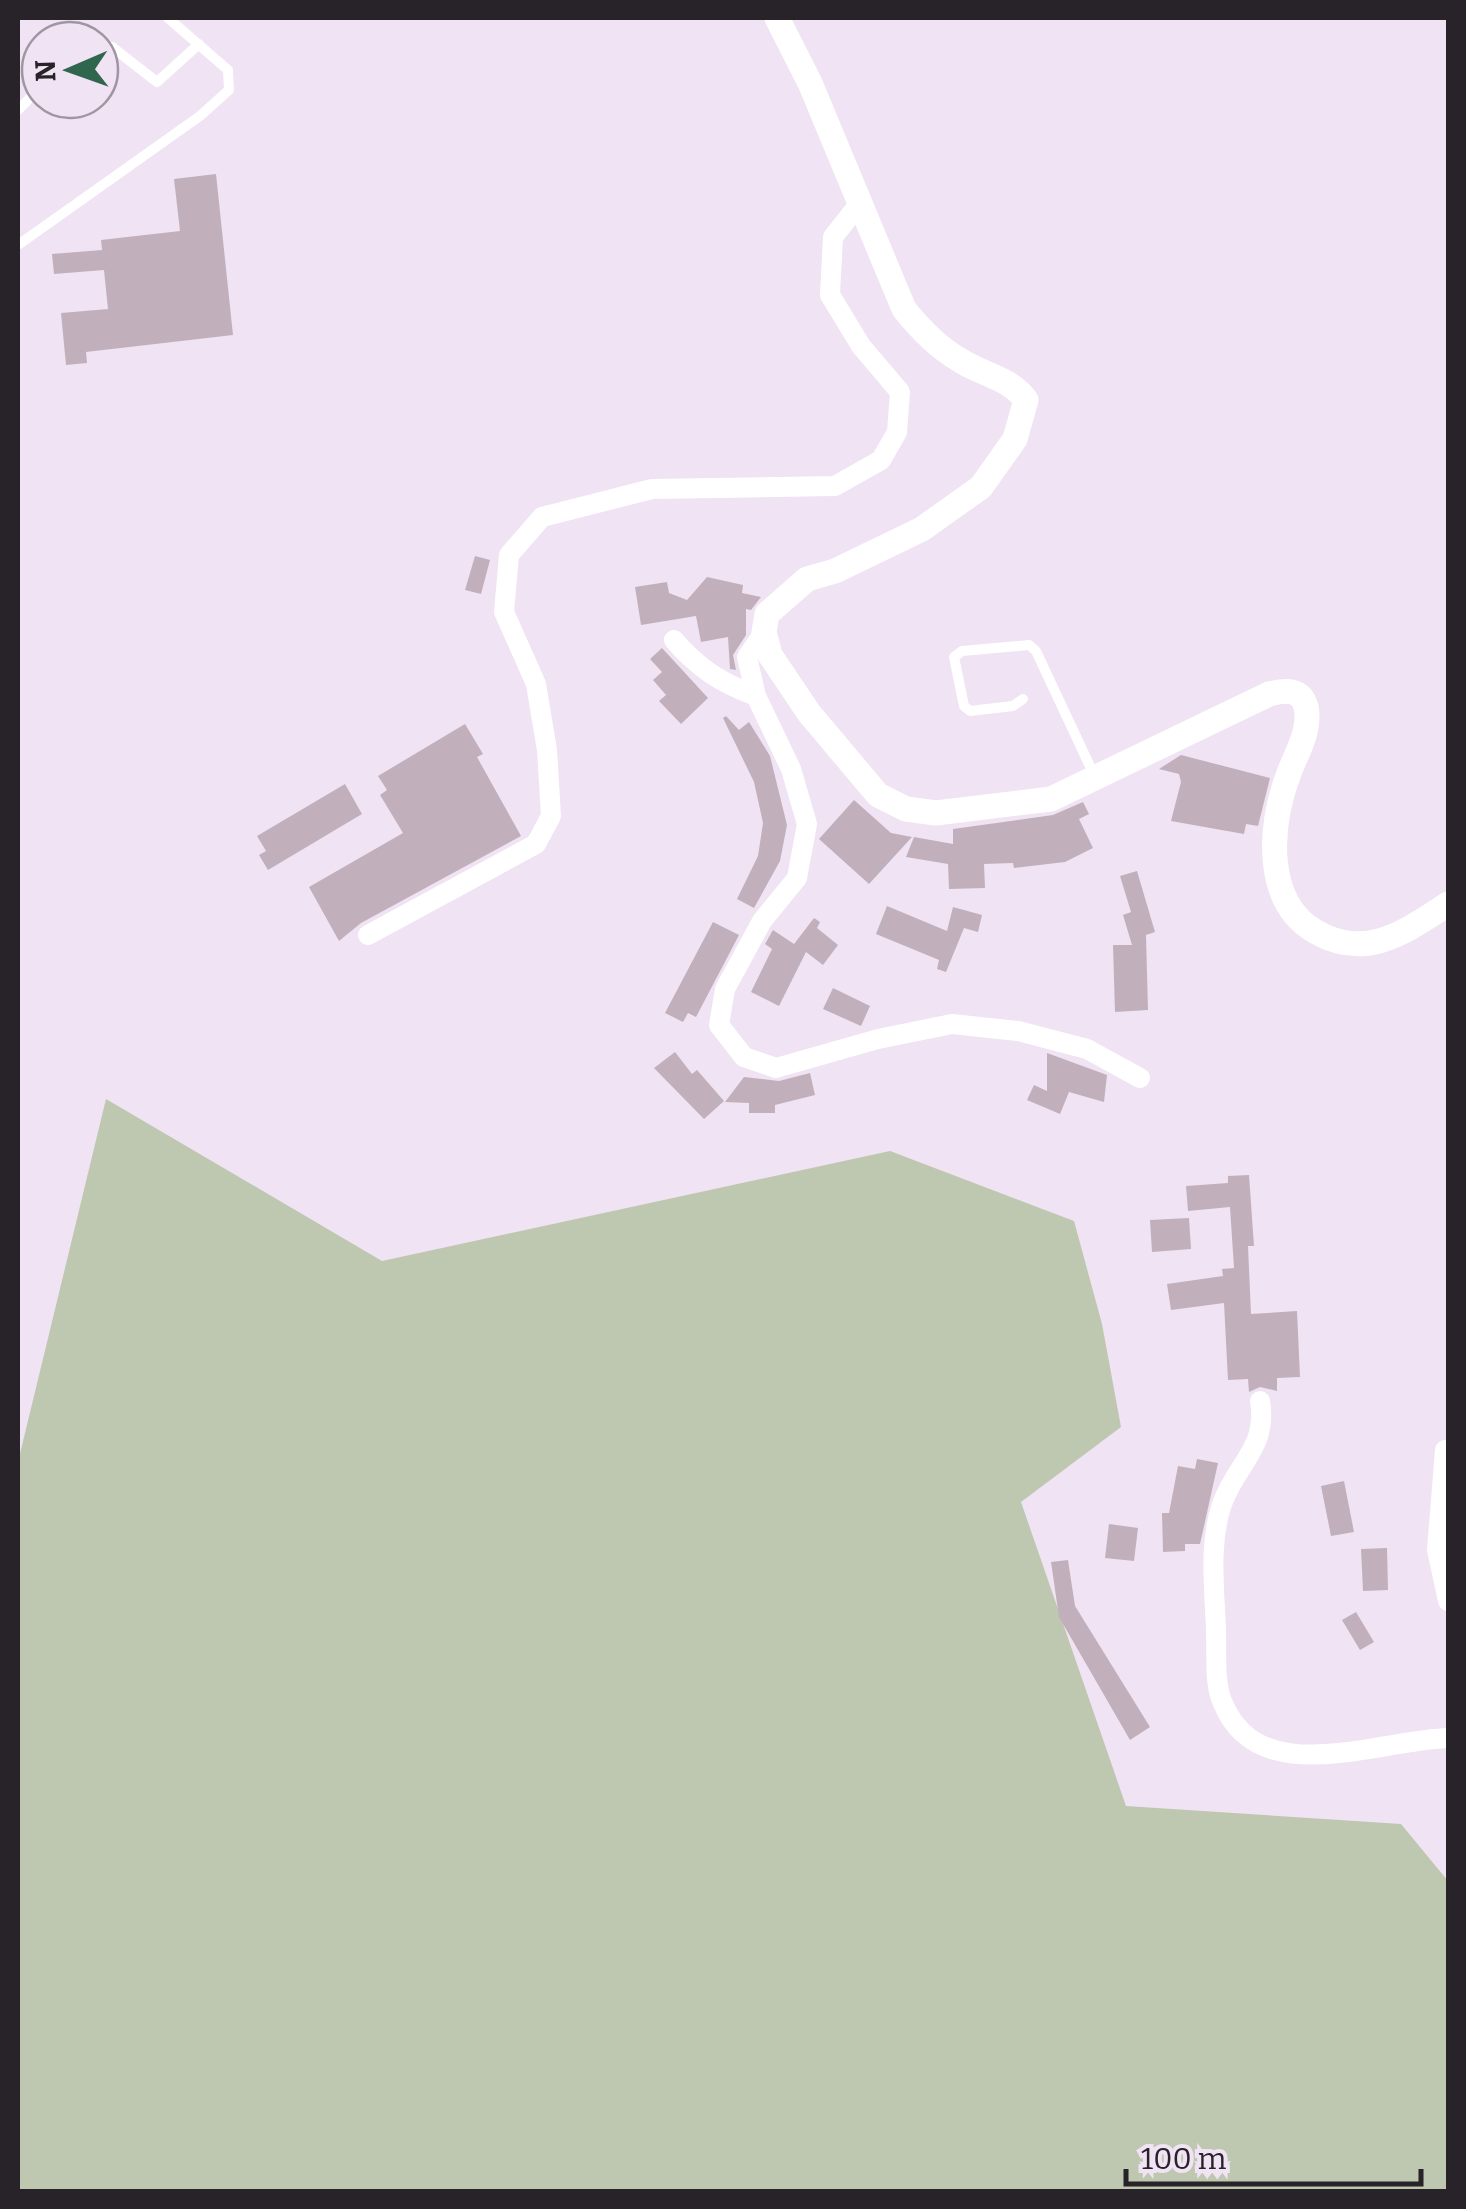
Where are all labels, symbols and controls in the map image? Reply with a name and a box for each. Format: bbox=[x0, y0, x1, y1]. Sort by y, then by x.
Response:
north arrow bbox=[20, 20, 120, 120]
text: N bbox=[29, 59, 62, 82]
scale bar bbox=[1126, 2124, 1421, 2186]
text: 100 m bbox=[1141, 2141, 1227, 2177]

